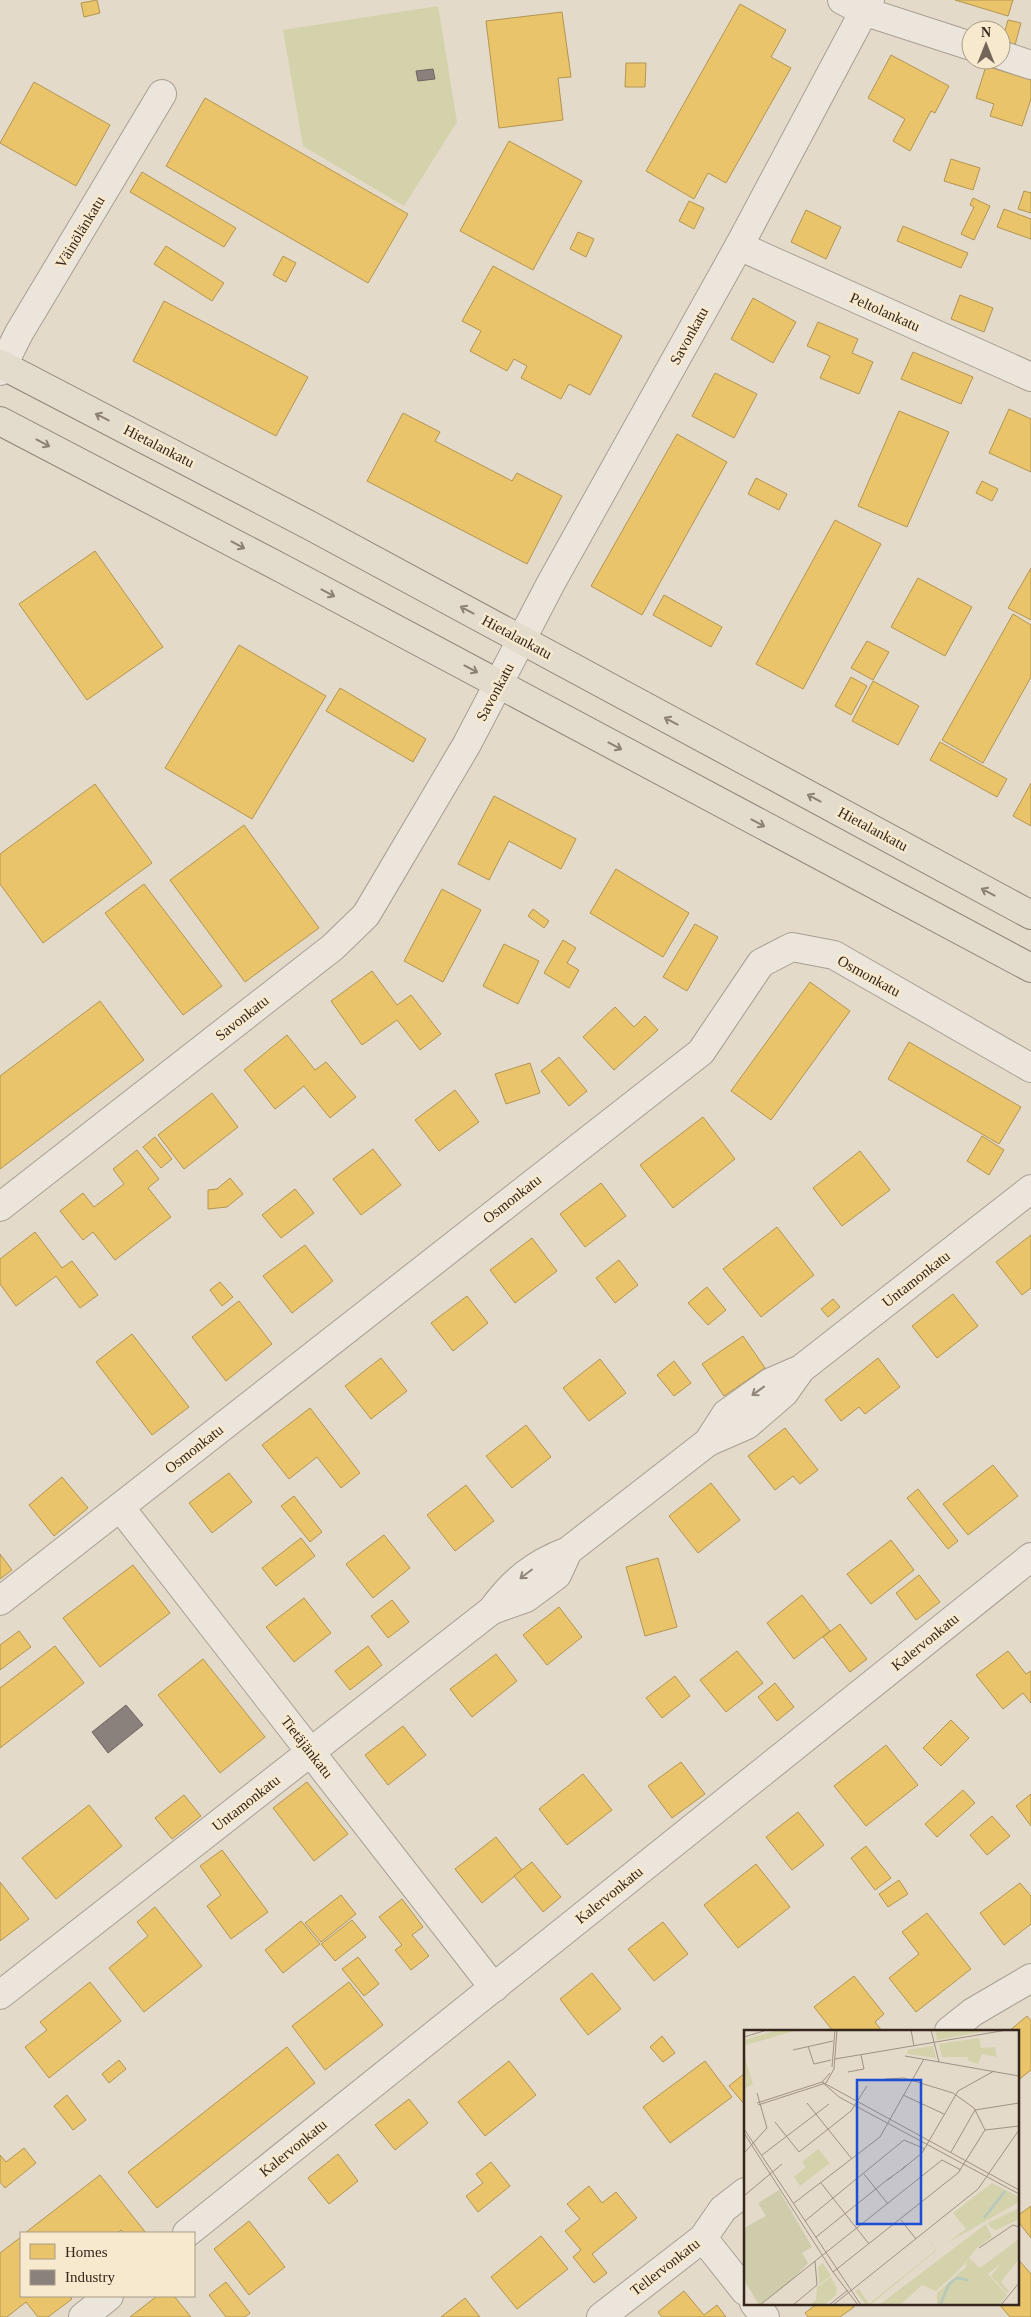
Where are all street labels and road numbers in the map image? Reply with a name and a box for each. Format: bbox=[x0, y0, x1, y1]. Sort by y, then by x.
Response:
street label: Väinölänkatu bbox=[52, 193, 108, 271]
street label: Peltolankatu bbox=[847, 289, 923, 335]
street label: Savonkatu bbox=[667, 304, 712, 368]
street label: Hietalankatu bbox=[121, 421, 197, 471]
street label: Hietalankatu bbox=[479, 612, 555, 662]
street label: Savonkatu bbox=[473, 660, 517, 724]
street label: Hietalankatu bbox=[835, 804, 911, 854]
street label: Osmonkatu bbox=[835, 952, 904, 1000]
street label: Savonkatu bbox=[212, 992, 272, 1044]
street label: Osmonkatu bbox=[480, 1171, 545, 1227]
street label: Untamonkatu bbox=[879, 1247, 953, 1310]
street label: Osmonkatu bbox=[162, 1421, 227, 1477]
street label: Kalervonkatu bbox=[888, 1610, 962, 1674]
street label: Tietäjänkatu bbox=[278, 1713, 337, 1782]
street label: Untamonkatu bbox=[209, 1771, 283, 1834]
street label: Kalervonkatu bbox=[572, 1863, 646, 1927]
street label: Kalervonkatu bbox=[256, 2116, 330, 2180]
street label: Tellervonkatu bbox=[627, 2235, 703, 2299]

